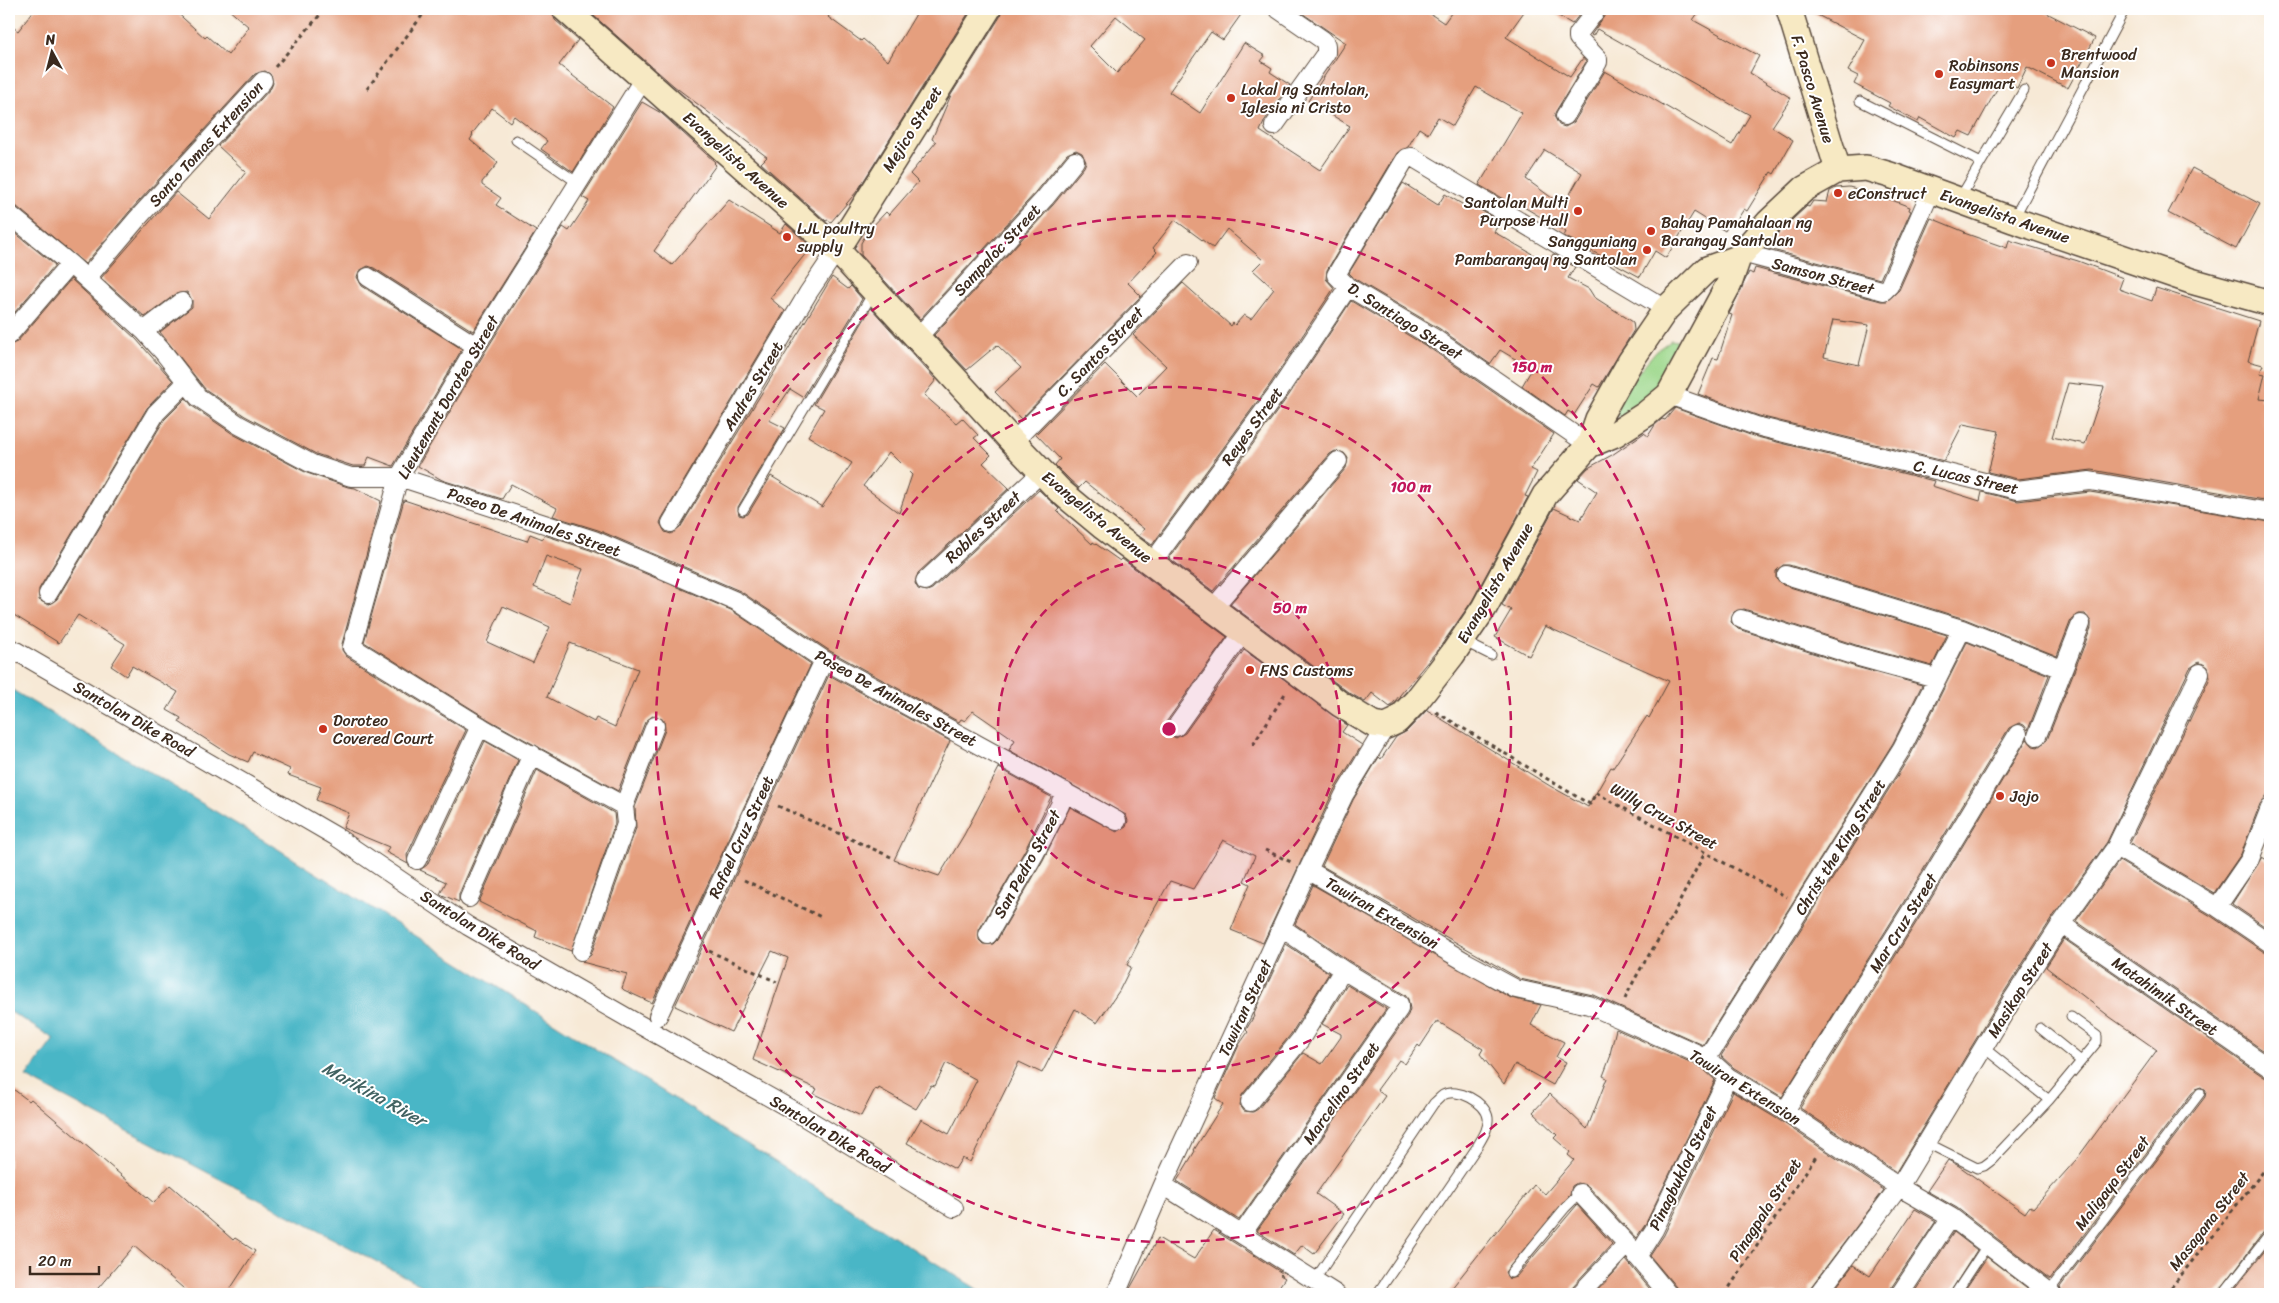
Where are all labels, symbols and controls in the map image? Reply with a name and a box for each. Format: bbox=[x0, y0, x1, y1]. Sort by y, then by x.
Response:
text: N bbox=[43, 27, 57, 53]
north arrow bbox=[28, 28, 78, 78]
street label: F. Pasco Avenue bbox=[1783, 31, 1843, 147]
place label: Brentwood Mansion bbox=[2061, 40, 2138, 87]
place label: Robinsons Easymart bbox=[1949, 51, 2020, 98]
marker: Brentwood Mansion bbox=[2045, 57, 2057, 69]
marker: Robinsons Easymart bbox=[1933, 68, 1945, 80]
street label: Santo Tomas Extension bbox=[141, 74, 271, 214]
place label: Lokal ng Santolan, Iglesia ni Cristo bbox=[1240, 75, 1370, 122]
street label: Mejico Street bbox=[874, 80, 950, 178]
marker: Lokal ng Santolan, Iglesia ni Cristo bbox=[1225, 92, 1237, 104]
street label: Evangelista Avenue bbox=[676, 104, 796, 216]
place label: eConstruct bbox=[1848, 179, 1927, 208]
street label: Evangelista Avenue bbox=[1936, 180, 2074, 252]
marker: eConstruct bbox=[1832, 187, 1844, 199]
place label: Santolan Multi Purpose Hall bbox=[1464, 188, 1569, 235]
street label: Sampaloc Street bbox=[946, 197, 1048, 303]
marker: Santolan Multi Purpose Hall bbox=[1572, 205, 1584, 217]
place label: Bahay Pamahalaan ng Barangay Santolan bbox=[1661, 208, 1812, 255]
place label: LJL poultry supply bbox=[796, 214, 875, 261]
marker: Bahay Pamahalaan ng Barangay Santolan bbox=[1645, 225, 1657, 237]
place label: Sangguniang Pambarangay ng Santolan bbox=[1455, 227, 1637, 274]
marker: LJL poultry supply bbox=[781, 231, 793, 243]
marker: Sangguniang Pambarangay ng Santolan bbox=[1641, 244, 1653, 256]
street label: Samson Street bbox=[1769, 248, 1878, 304]
street label: D. Santiago Street bbox=[1342, 274, 1469, 368]
street label: C. Santos Street bbox=[1049, 299, 1152, 404]
street label: Lieutenant Doroteo Street bbox=[389, 309, 507, 485]
street label: Andres Street bbox=[714, 336, 791, 437]
text: 150 m bbox=[1512, 354, 1553, 380]
street label: Reyes Street bbox=[1213, 380, 1291, 472]
street label: C. Lucas Street bbox=[1911, 451, 2021, 503]
street label: Evangelista Avenue bbox=[1035, 463, 1159, 571]
text: 100 m bbox=[1391, 474, 1432, 500]
street label: Paseo De Animales Street bbox=[443, 479, 625, 565]
street label: Robles Street bbox=[938, 483, 1028, 570]
street label: Evangelista Avenue bbox=[1448, 517, 1542, 649]
text: 50 m bbox=[1273, 595, 1308, 621]
street label: Paseo De Animales Street bbox=[809, 641, 983, 755]
place label: FNS Customs bbox=[1260, 656, 1354, 685]
marker: FNS Customs bbox=[1244, 664, 1256, 676]
street label: Santolan Dike Road bbox=[68, 672, 202, 766]
place label: Doroteo Covered Court bbox=[333, 706, 434, 753]
centre of rings bbox=[1160, 720, 1178, 738]
marker: Doroteo Covered Court bbox=[317, 723, 329, 735]
street label: Rafael Cruz Street bbox=[700, 771, 782, 903]
street label: Christ the King Street bbox=[1786, 773, 1894, 921]
street label: Willy Cruz Street bbox=[1605, 774, 1723, 858]
place label: Jojo bbox=[2009, 782, 2039, 811]
marker: Jojo bbox=[1994, 790, 2006, 802]
street label: San Pedro Street bbox=[985, 804, 1069, 924]
street label: Mar Cruz Street bbox=[1861, 867, 1946, 979]
street label: Tawiran Extension bbox=[1319, 869, 1445, 958]
street label: Santolan Dike Road bbox=[415, 882, 547, 979]
street label: Masikap Street bbox=[1979, 936, 2061, 1044]
street label: Matahimik Street bbox=[2106, 948, 2224, 1044]
street label: Tawiran Street bbox=[1210, 954, 1281, 1062]
street label: Marcelino Street bbox=[1295, 1035, 1387, 1151]
street label: Tawiran Extension bbox=[1683, 1041, 1807, 1133]
water label: Marikina River bbox=[316, 1052, 435, 1137]
street label: Santolan Dike Road bbox=[764, 1087, 897, 1182]
street label: Pinagbuklod Street bbox=[1640, 1100, 1726, 1235]
street label: Maligaya Street bbox=[2067, 1129, 2158, 1237]
street label: Pinagpala Street bbox=[1721, 1152, 1809, 1268]
street label: Masagana Street bbox=[2161, 1165, 2258, 1277]
scale bar bbox=[30, 1243, 99, 1275]
text: 20 m bbox=[38, 1248, 72, 1274]

